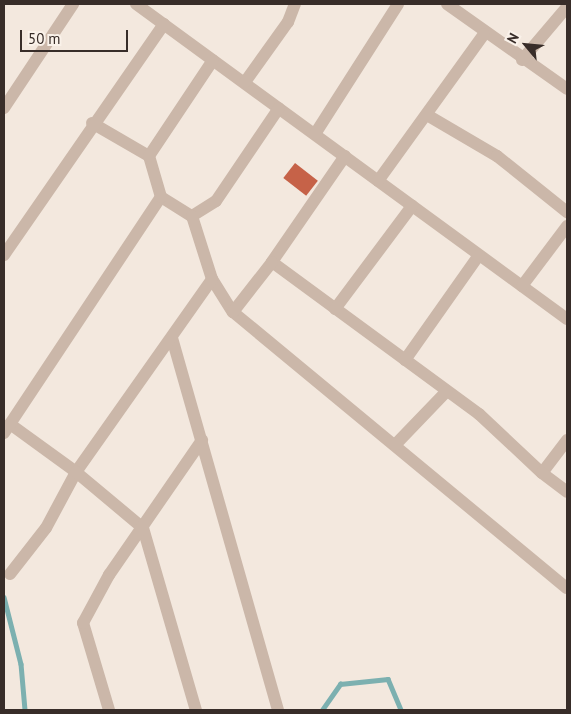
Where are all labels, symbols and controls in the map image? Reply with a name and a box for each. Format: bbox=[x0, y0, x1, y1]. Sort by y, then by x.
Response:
scale bar bbox=[22, 20, 130, 52]
north arrow bbox=[501, 20, 551, 70]
text: 50 m bbox=[28, 29, 61, 48]
text: N bbox=[503, 30, 523, 46]

